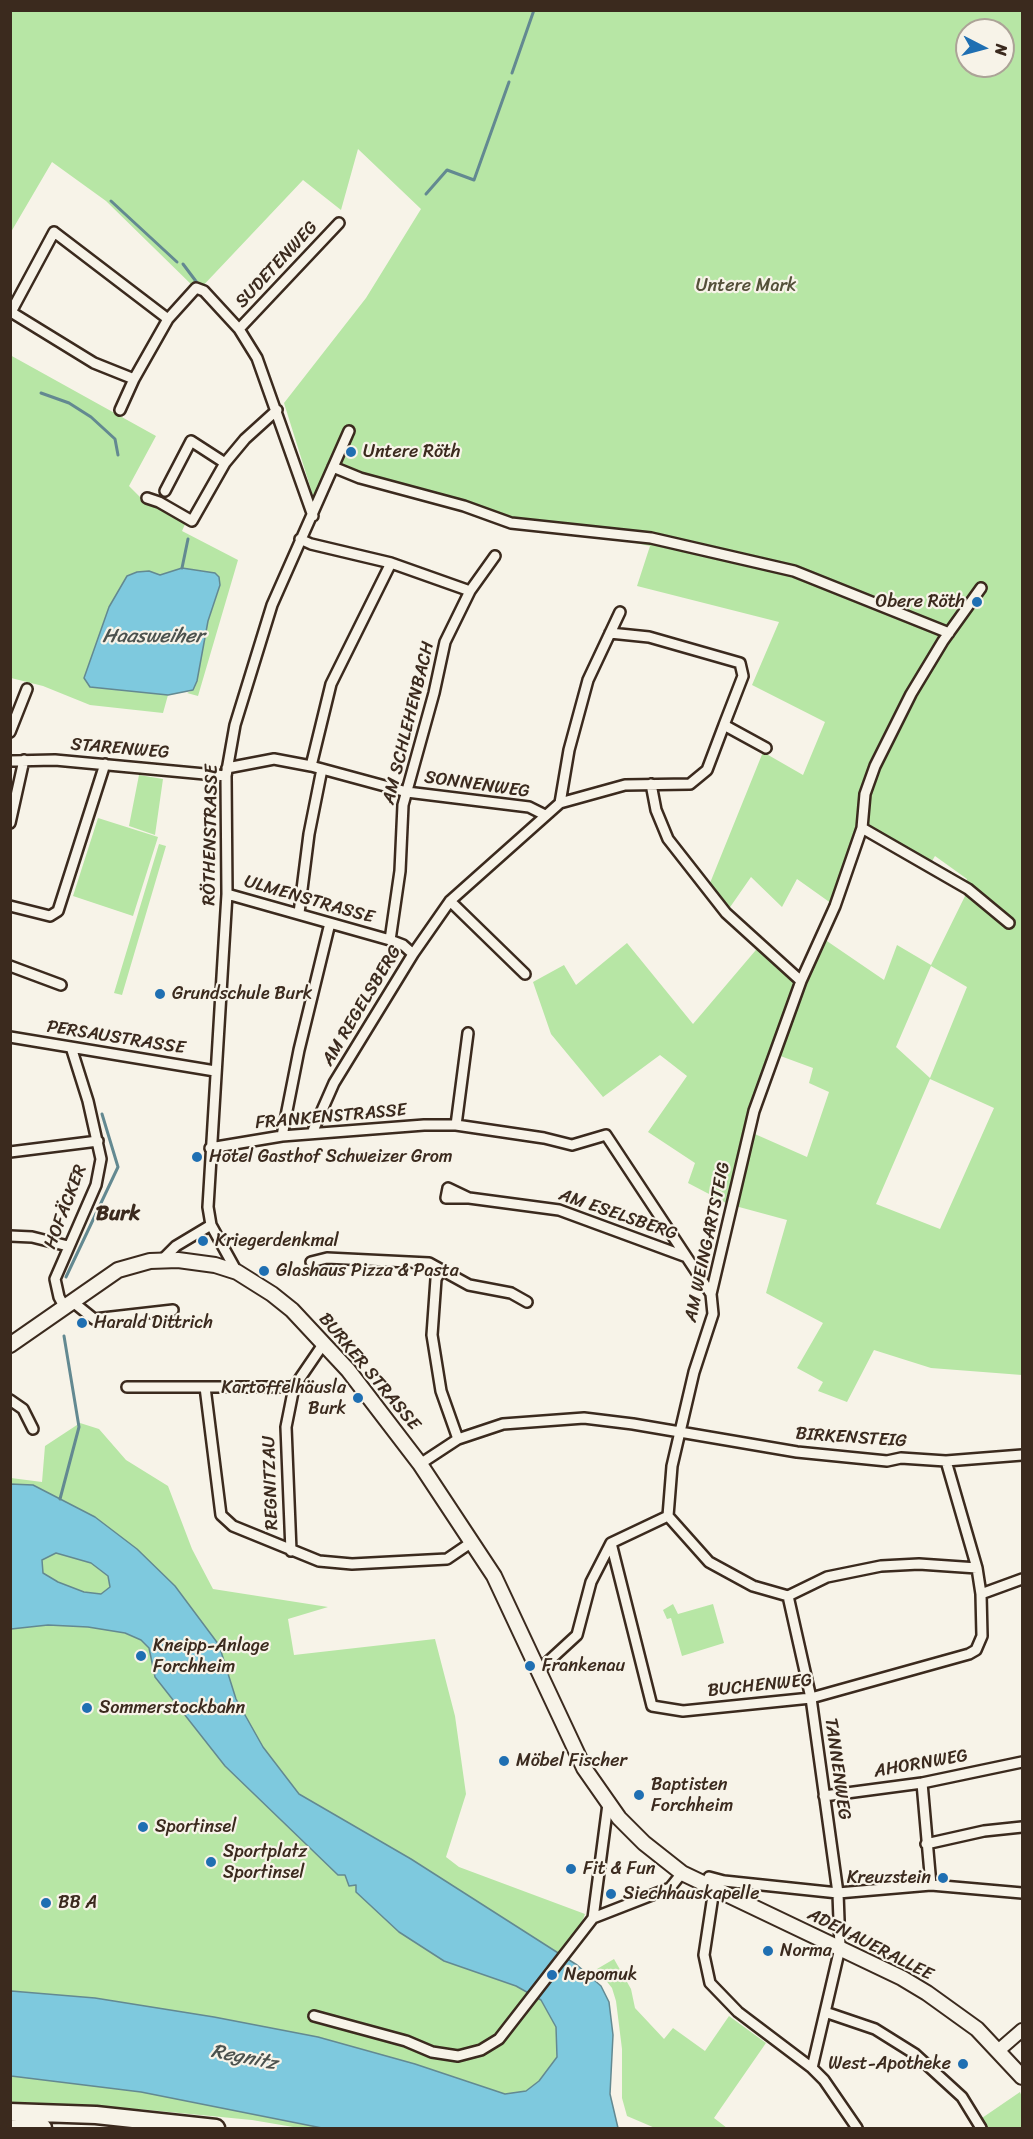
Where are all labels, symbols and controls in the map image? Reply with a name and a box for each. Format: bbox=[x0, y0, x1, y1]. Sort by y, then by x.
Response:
north arrow bbox=[955, 18, 1015, 78]
text: N bbox=[986, 43, 1016, 57]
street label: SUDETENWEG bbox=[231, 217, 323, 313]
park label: Untere Mark bbox=[696, 275, 796, 297]
place label: Untere Röth bbox=[363, 441, 460, 463]
marker: Untere Röth bbox=[344, 445, 358, 459]
place label: Obere Röth bbox=[876, 591, 965, 613]
marker: Obere Röth bbox=[970, 595, 984, 609]
water label: Haasweiher bbox=[102, 625, 204, 649]
street label: AM SCHLEHENBACH bbox=[378, 639, 440, 807]
street label: STARENWEG bbox=[70, 734, 170, 764]
street label: RÖTHENSTRASSE bbox=[199, 764, 223, 906]
street label: SONNENWEG bbox=[423, 767, 531, 803]
street label: ULMENSTRASSE bbox=[242, 871, 376, 929]
street label: AM REGELSBERG bbox=[318, 942, 406, 1070]
place label: Grundschule Burk bbox=[172, 983, 312, 1005]
marker: Grundschule Burk bbox=[153, 987, 167, 1001]
street label: PERSAUSTRASSE bbox=[45, 1016, 187, 1060]
street label: FRANKENSTRASSE bbox=[254, 1100, 408, 1134]
place label: Hotel Gasthof Schweizer Grom bbox=[209, 1146, 453, 1168]
marker: Hotel Gasthof Schweizer Grom bbox=[190, 1150, 204, 1164]
street label: AM WEINGARTSTEIG bbox=[680, 1160, 736, 1324]
street label: HOFÄCKER bbox=[40, 1162, 92, 1252]
street label: AM ESELSBERG bbox=[556, 1185, 680, 1245]
district label: Burk bbox=[96, 1202, 140, 1228]
place label: Kriegerdenkmal bbox=[215, 1230, 339, 1252]
marker: Kriegerdenkmal bbox=[196, 1234, 210, 1248]
place label: Glashaus Pizza & Pasta bbox=[276, 1260, 459, 1282]
marker: Glashaus Pizza & Pasta bbox=[257, 1264, 271, 1278]
street label: BURKER STRASSE bbox=[314, 1309, 424, 1435]
place label: Harald Dittrich bbox=[94, 1312, 213, 1334]
marker: Harald Dittrich bbox=[75, 1316, 89, 1330]
place label: Kartoffelhäusla Burk bbox=[221, 1377, 346, 1420]
marker: Kartoffelhäusla Burk bbox=[351, 1391, 365, 1405]
street label: BIRKENSTEIG bbox=[795, 1423, 907, 1453]
street label: REGNITZAU bbox=[259, 1435, 283, 1531]
place label: Kneipp-Anlage Forchheim bbox=[153, 1635, 269, 1678]
marker: Kneipp-Anlage Forchheim bbox=[134, 1649, 148, 1663]
place label: Frankenau bbox=[542, 1655, 625, 1677]
marker: Frankenau bbox=[523, 1659, 537, 1673]
street label: BUCHENWEG bbox=[707, 1670, 813, 1702]
place label: Sommerstockbahn bbox=[99, 1697, 245, 1719]
marker: Sommerstockbahn bbox=[80, 1701, 94, 1715]
street label: TANNENWEG bbox=[819, 1717, 855, 1821]
street label: AHORNWEG bbox=[872, 1745, 970, 1783]
place label: Möbel Fischer bbox=[516, 1750, 627, 1772]
marker: Möbel Fischer bbox=[497, 1754, 511, 1768]
place label: Baptisten Forchheim bbox=[651, 1774, 733, 1816]
marker: Baptisten Forchheim bbox=[632, 1788, 646, 1802]
place label: Sportinsel bbox=[155, 1816, 236, 1838]
marker: Sportinsel bbox=[136, 1820, 150, 1834]
place label: Sportplatz Sportinsel bbox=[223, 1841, 307, 1884]
marker: Sportplatz Sportinsel bbox=[204, 1855, 218, 1869]
place label: Fit & Fun bbox=[583, 1858, 656, 1880]
marker: Fit & Fun bbox=[564, 1862, 578, 1876]
place label: Kreuzstein bbox=[847, 1867, 931, 1889]
marker: Kreuzstein bbox=[936, 1871, 950, 1885]
place label: Siechhauskapelle bbox=[623, 1883, 760, 1905]
marker: Siechhauskapelle bbox=[604, 1887, 618, 1901]
place label: BB A bbox=[58, 1892, 97, 1914]
marker: BB A bbox=[39, 1896, 53, 1910]
street label: ADENAUERALLEE bbox=[804, 1904, 936, 1986]
place label: Norma bbox=[780, 1940, 832, 1962]
marker: Norma bbox=[761, 1944, 775, 1958]
place label: Nepomuk bbox=[564, 1964, 637, 1986]
marker: Nepomuk bbox=[545, 1968, 559, 1982]
water label: Regnitz bbox=[209, 2040, 279, 2076]
place label: West-Apotheke bbox=[828, 2053, 951, 2075]
marker: West-Apotheke bbox=[956, 2057, 970, 2071]

